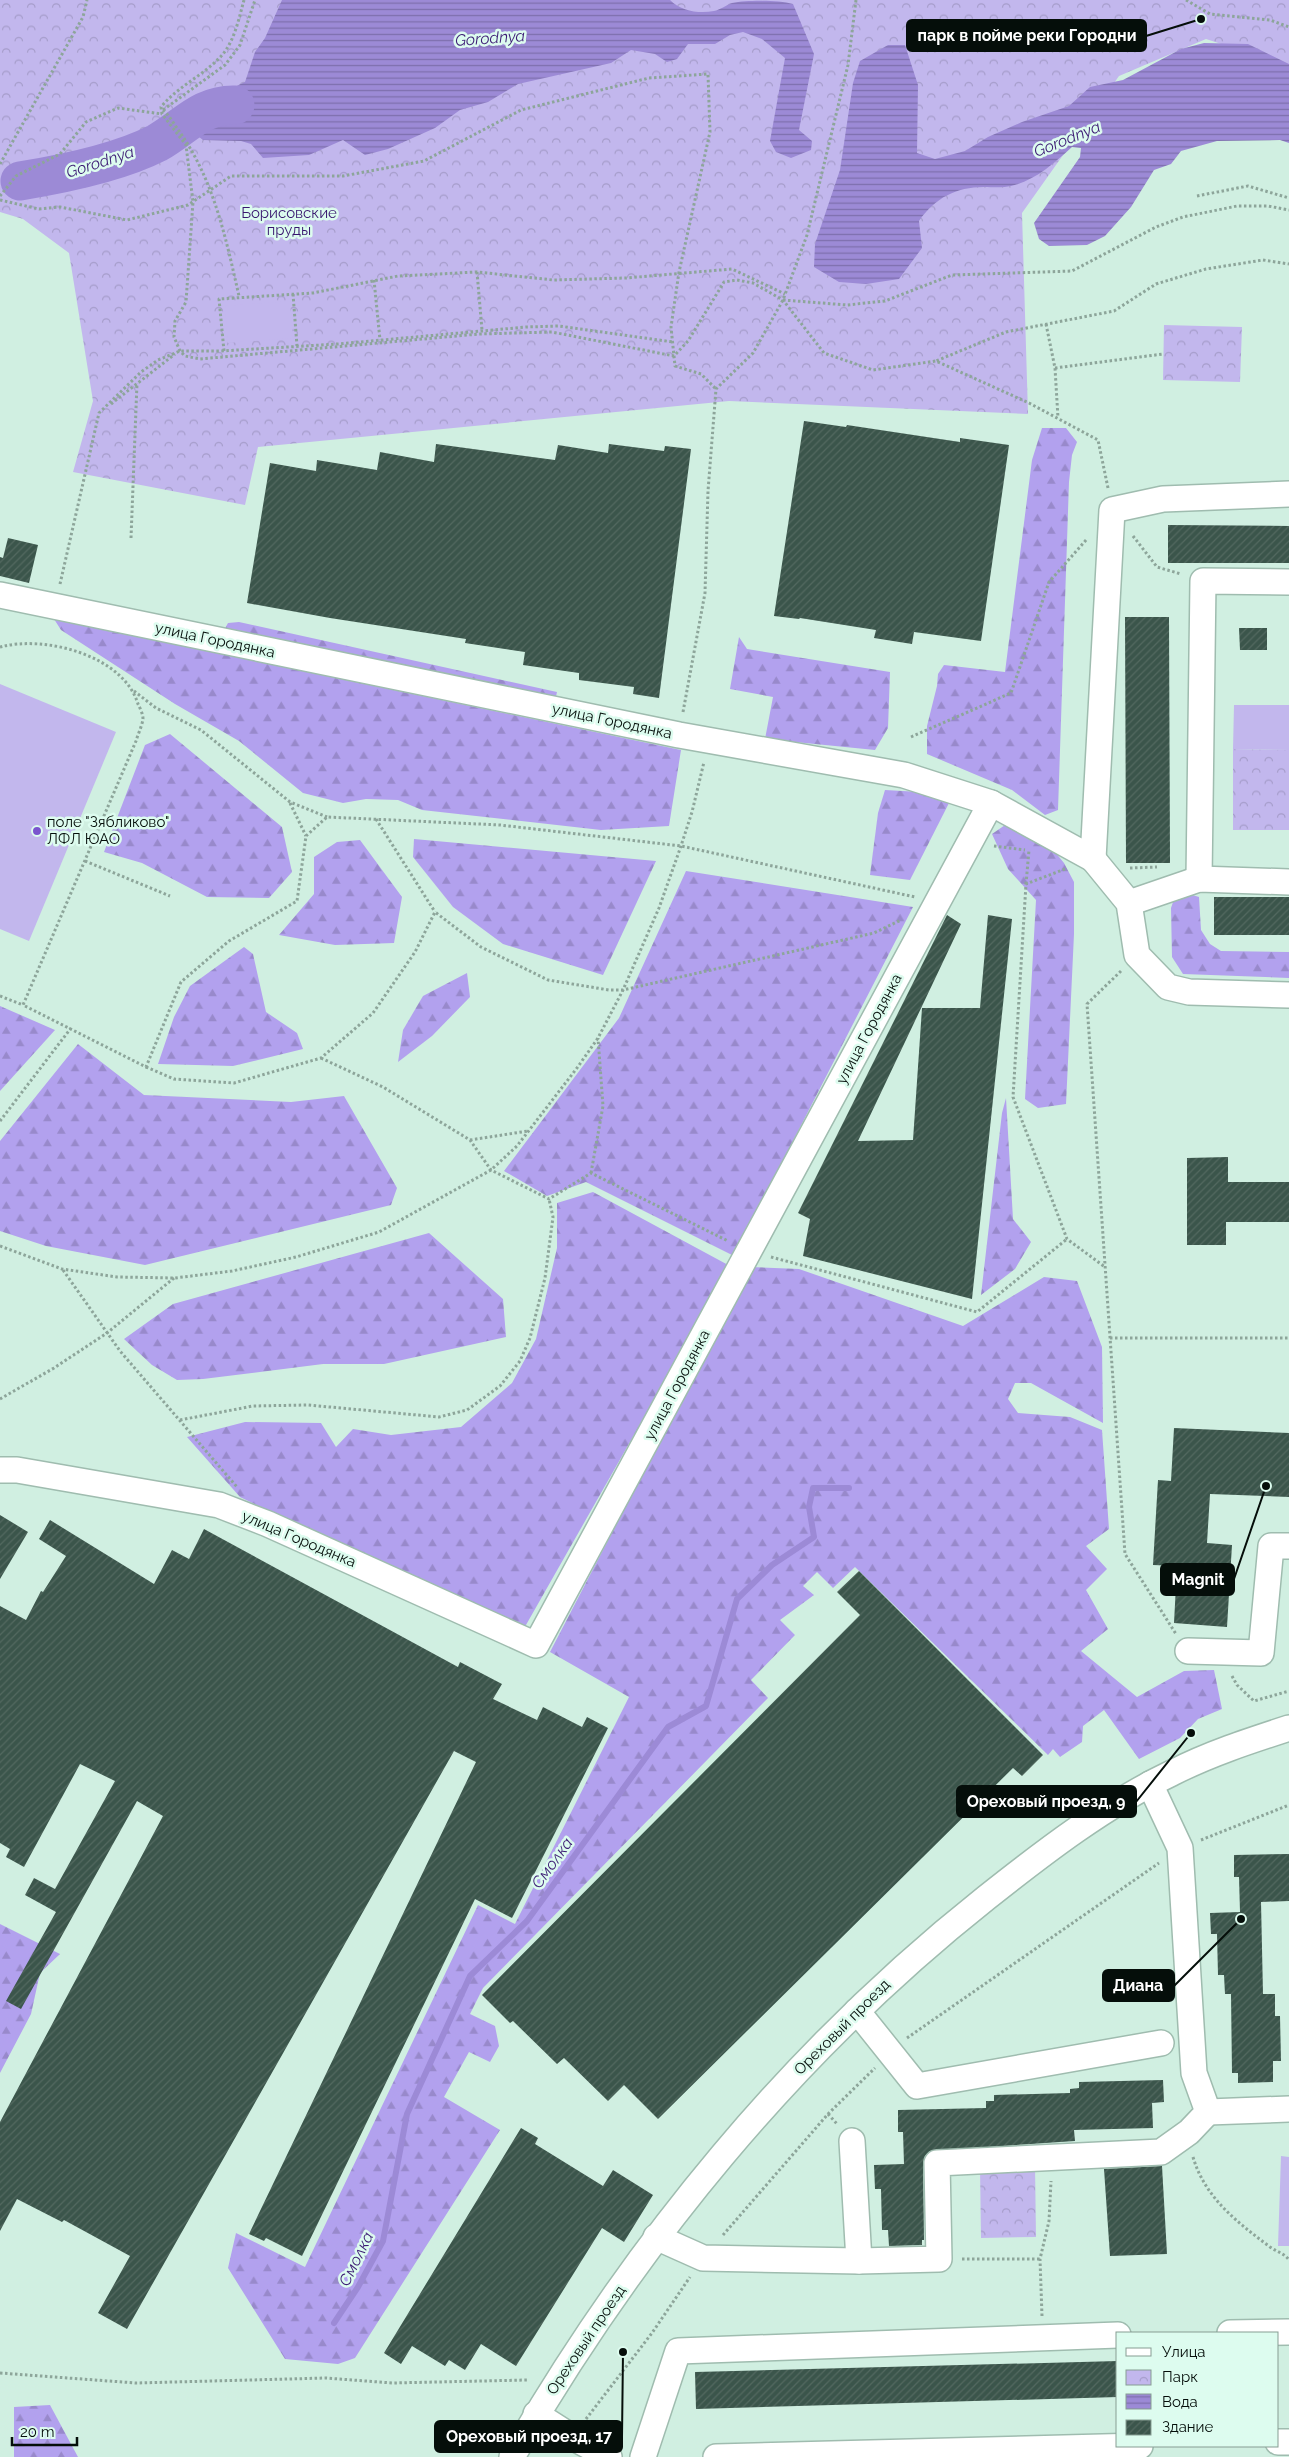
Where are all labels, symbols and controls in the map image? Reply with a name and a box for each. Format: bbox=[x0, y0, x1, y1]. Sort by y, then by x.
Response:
callout: парк в пойме реки Городни bbox=[907, 20, 1146, 51]
water label: Gorodnya bbox=[454, 26, 526, 50]
text: парк в пойме реки Городни bbox=[918, 26, 1136, 45]
water label: Gorodnya bbox=[1031, 117, 1103, 161]
water label: Gorodnya bbox=[64, 142, 137, 182]
park label: Борисовские пруды bbox=[241, 204, 337, 239]
street label: улица Городянка bbox=[153, 618, 277, 662]
street label: улица Городянка bbox=[550, 699, 674, 743]
place label: поле "Зябликово" ЛФЛ ЮАО bbox=[47, 813, 169, 848]
marker: поле "Зябликово" ЛФЛ ЮАО bbox=[31, 825, 43, 837]
street label: улица Городянка bbox=[832, 971, 906, 1087]
street label: улица Городянка bbox=[640, 1327, 714, 1443]
street label: улица Городянка bbox=[239, 1507, 359, 1571]
callout: Magnit bbox=[1161, 1564, 1234, 1595]
text: Magnit bbox=[1172, 1570, 1224, 1589]
callout: Ореховый проезд, 9 bbox=[957, 1786, 1136, 1817]
text: Ореховый проезд, 9 bbox=[967, 1792, 1125, 1811]
water label: Смолка bbox=[527, 1834, 577, 1892]
callout: Диана bbox=[1103, 1970, 1174, 2001]
street label: Ореховый проезд bbox=[790, 1975, 894, 2079]
text: Диана bbox=[1113, 1976, 1163, 1995]
water label: Смолка bbox=[335, 2228, 377, 2289]
street label: Ореховый проезд bbox=[543, 2282, 629, 2398]
legend bbox=[1116, 2332, 1279, 2447]
text: Улица bbox=[1162, 2343, 1206, 2361]
text: Парк bbox=[1162, 2368, 1198, 2386]
text: Вода bbox=[1162, 2393, 1198, 2411]
scale bar bbox=[12, 2414, 78, 2446]
text: Здание bbox=[1162, 2418, 1214, 2436]
callout: Ореховый проезд, 17 bbox=[435, 2421, 622, 2452]
text: 20 m bbox=[20, 2423, 55, 2441]
text: Ореховый проезд, 17 bbox=[446, 2427, 612, 2446]

